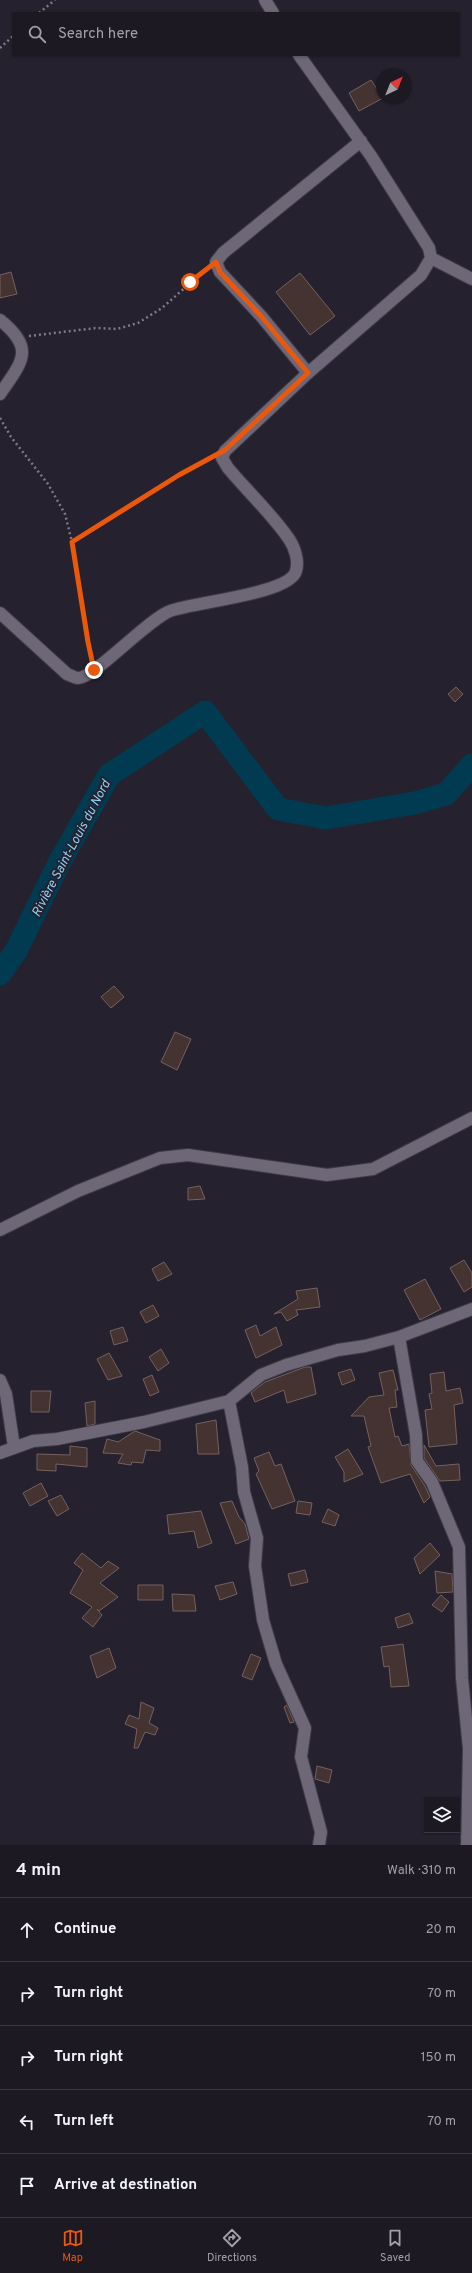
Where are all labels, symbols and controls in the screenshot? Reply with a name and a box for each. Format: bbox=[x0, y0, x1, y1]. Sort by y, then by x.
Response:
search box bbox=[12, 12, 460, 56]
icon: search bbox=[26, 23, 48, 45]
text: Search here bbox=[58, 25, 138, 44]
north arrow bbox=[376, 68, 412, 104]
route start bbox=[181, 273, 199, 291]
route end bbox=[85, 661, 103, 679]
water label: Rivière Saint-Louis du Nord bbox=[29, 777, 115, 920]
map controls bbox=[424, 1797, 460, 1833]
button: layers bbox=[424, 1797, 460, 1833]
text: 4 min bbox=[16, 1860, 61, 1882]
text: Walk · 310 m bbox=[387, 1863, 456, 1879]
icon: ahead bbox=[16, 1919, 38, 1941]
text: Continue bbox=[54, 1920, 116, 1939]
text: 20 m bbox=[426, 1922, 456, 1938]
icon: right bbox=[16, 1983, 38, 2005]
text: Turn right bbox=[54, 1984, 123, 2003]
text: 70 m bbox=[427, 1986, 456, 2002]
icon: right bbox=[16, 2047, 38, 2069]
text: Turn right bbox=[54, 2048, 123, 2067]
text: 150 m bbox=[421, 2050, 456, 2066]
icon: left bbox=[16, 2111, 38, 2133]
text: Turn left bbox=[54, 2112, 114, 2131]
text: 70 m bbox=[427, 2114, 456, 2130]
icon: arrive bbox=[16, 2175, 38, 2197]
text: Arrive at destination bbox=[54, 2176, 197, 2195]
tab: Map bbox=[62, 2227, 84, 2265]
tab: Directions bbox=[207, 2227, 257, 2265]
tab: Saved bbox=[380, 2227, 410, 2265]

